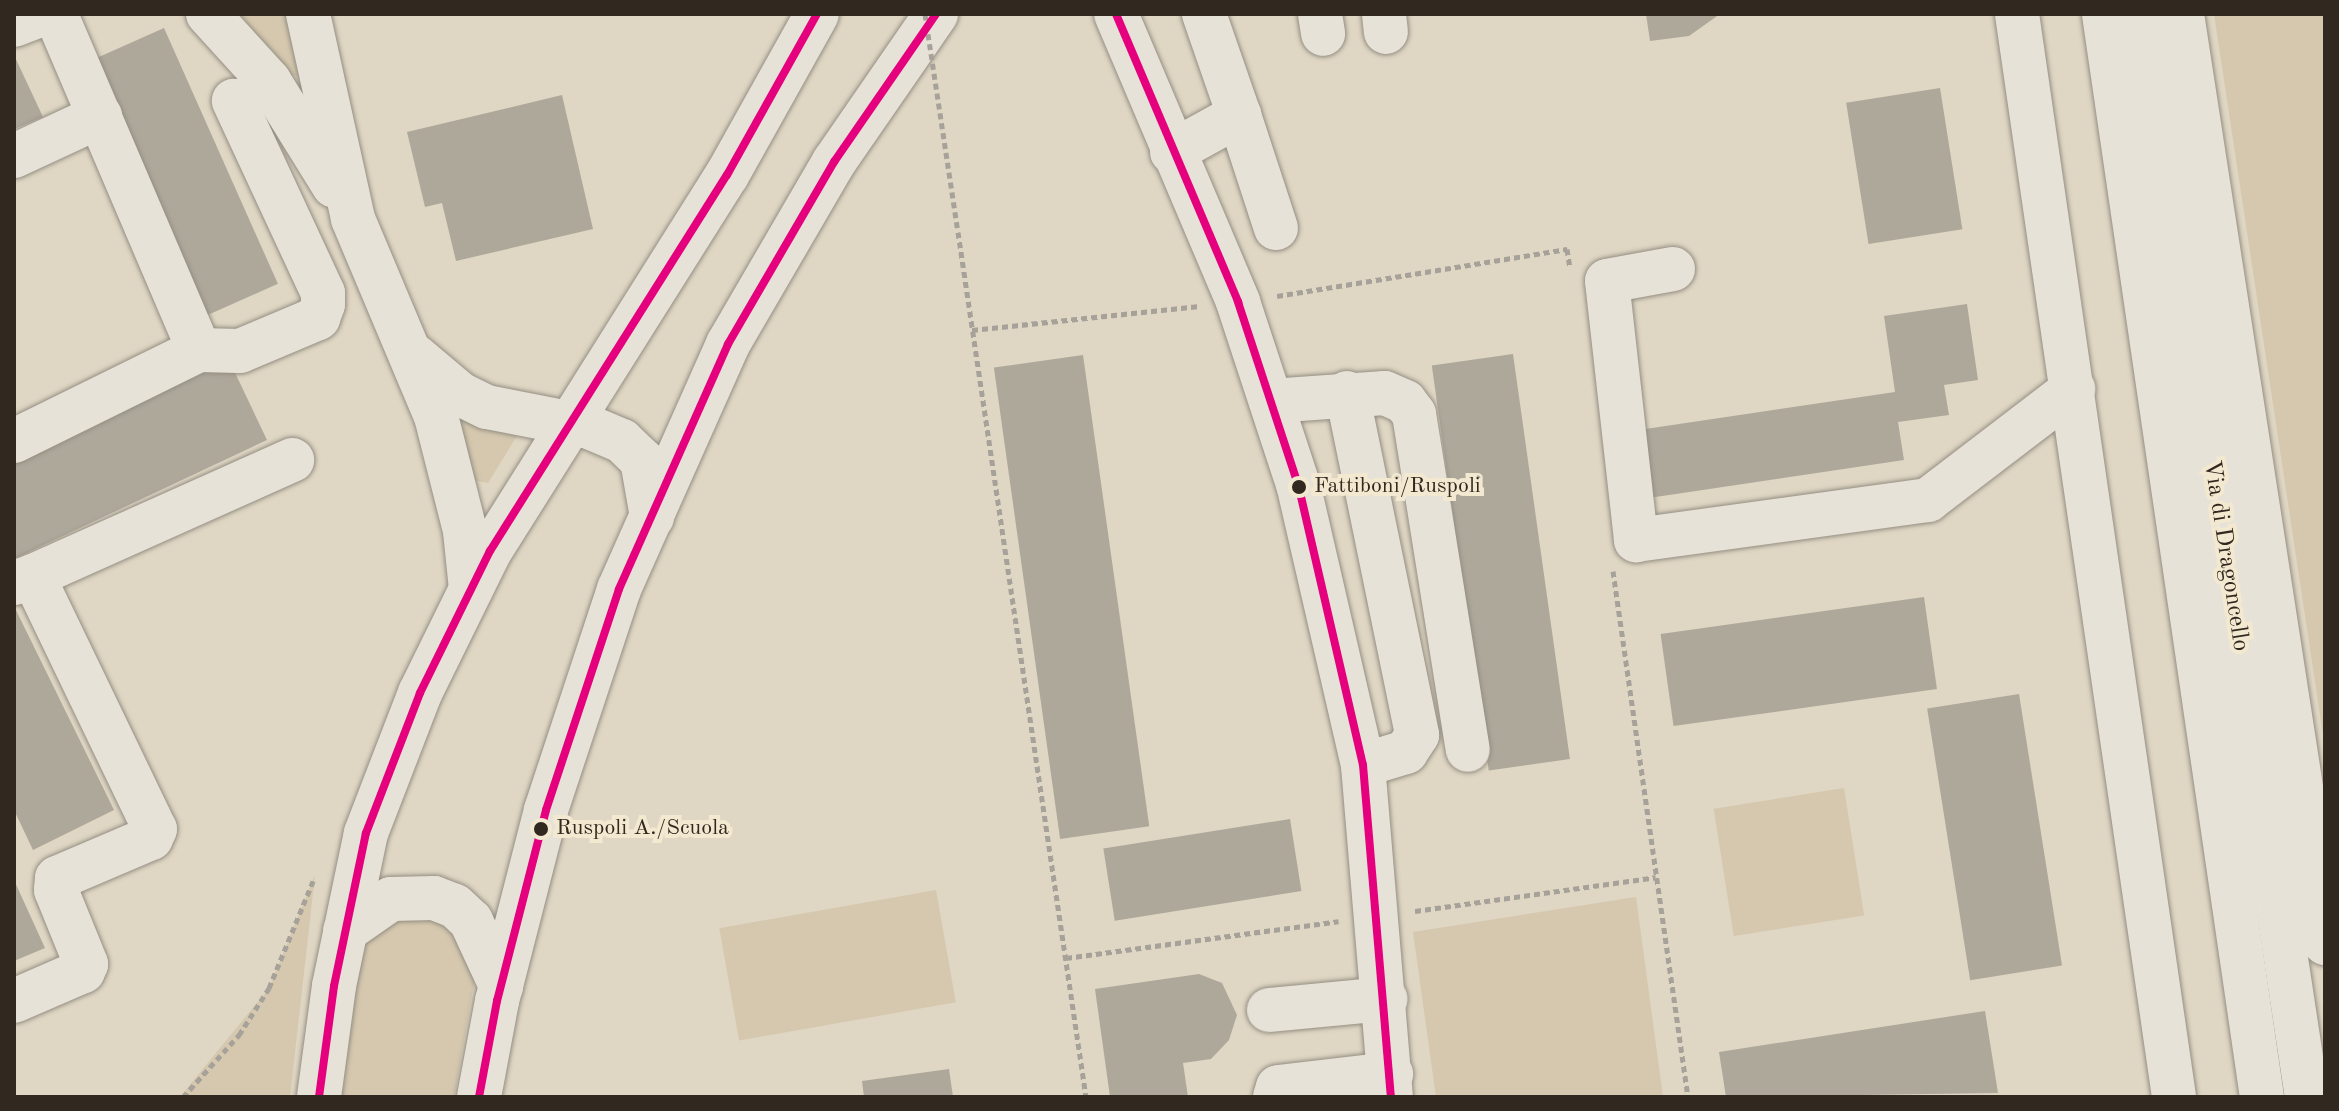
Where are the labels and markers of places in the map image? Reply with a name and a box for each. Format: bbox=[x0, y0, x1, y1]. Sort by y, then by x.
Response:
place label: Fattiboni/Ruspoli bbox=[1314, 474, 1481, 500]
marker: Fattiboni/Ruspoli bbox=[1291, 479, 1307, 495]
place label: Ruspoli A./Scuola bbox=[556, 816, 729, 842]
marker: Ruspoli A./Scuola bbox=[533, 821, 549, 837]

